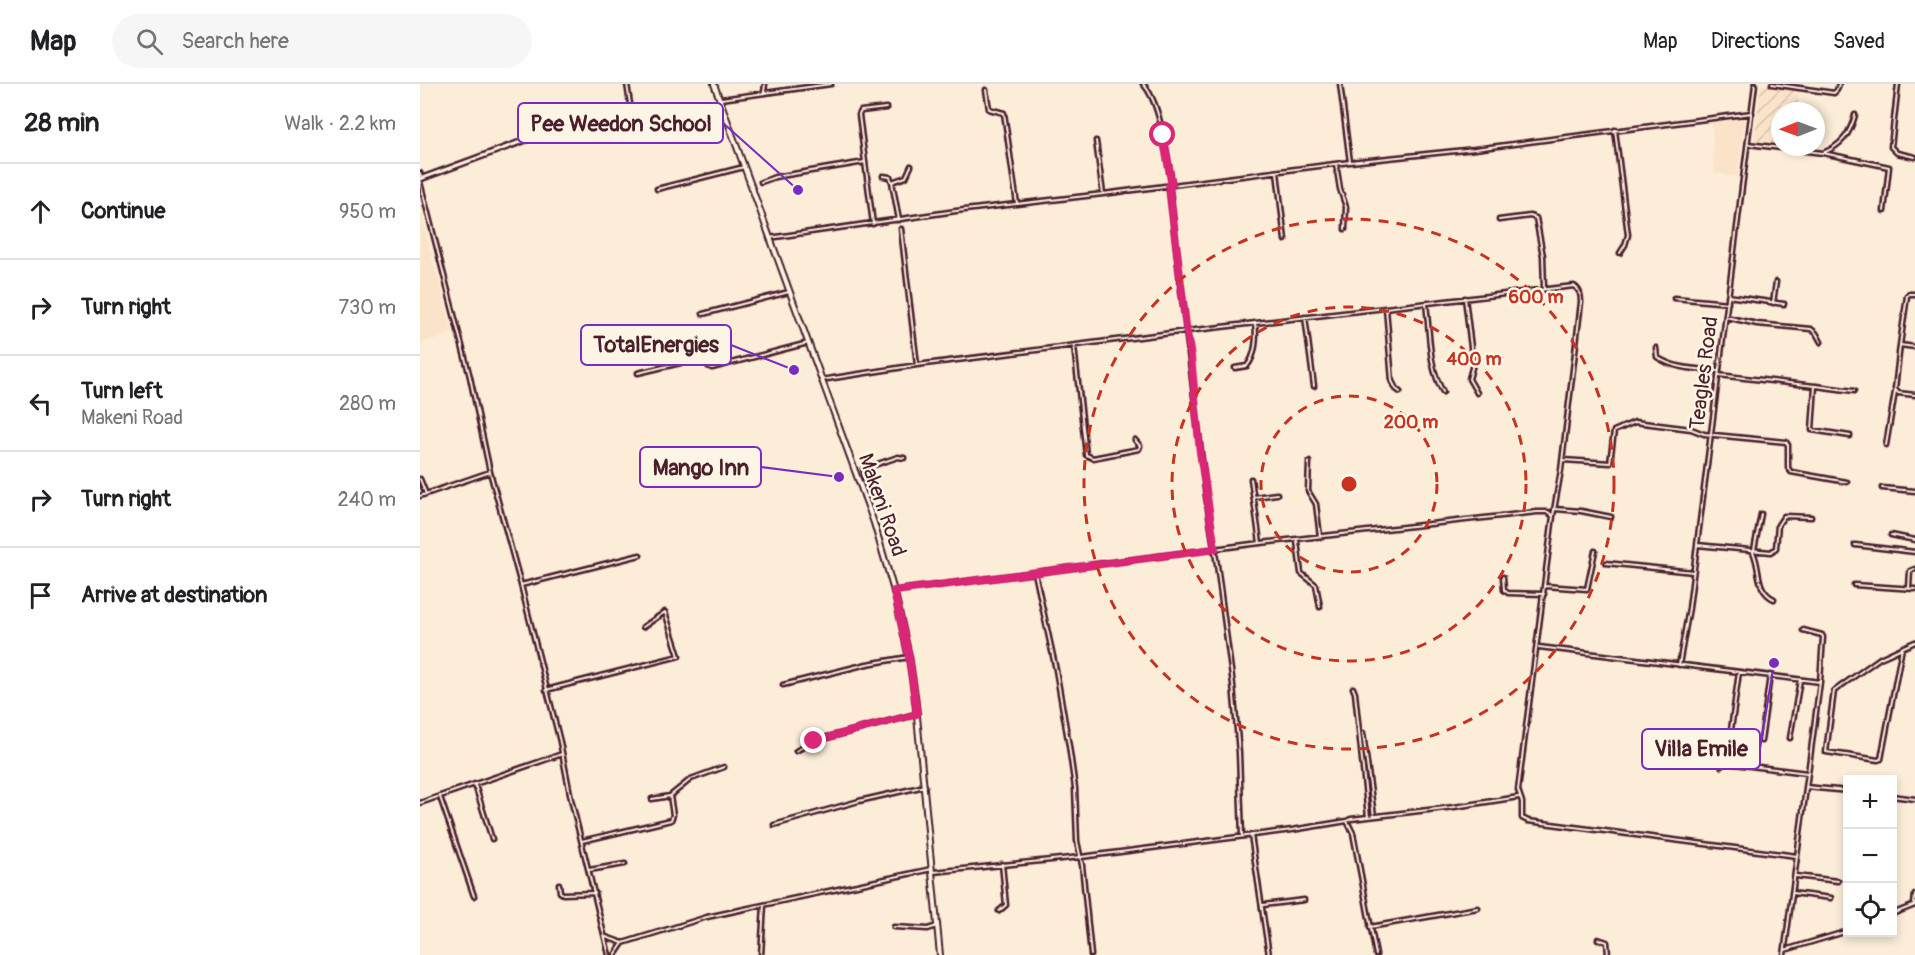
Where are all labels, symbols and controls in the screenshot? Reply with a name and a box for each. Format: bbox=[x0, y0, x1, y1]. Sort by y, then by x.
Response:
search box bbox=[112, 14, 532, 68]
text: Map bbox=[30, 24, 76, 59]
icon: search bbox=[133, 25, 166, 58]
text: Search here bbox=[181, 27, 289, 55]
text: Map bbox=[1643, 28, 1678, 55]
text: Directions bbox=[1711, 28, 1800, 55]
text: Saved bbox=[1833, 28, 1885, 55]
north arrow bbox=[1771, 102, 1825, 156]
callout: Pee Weedon School bbox=[518, 103, 723, 143]
text: 28 min bbox=[24, 107, 99, 139]
text: Pee Weedon School bbox=[530, 110, 712, 138]
text: Walk · 2.2 km bbox=[284, 111, 396, 136]
route start bbox=[1149, 121, 1175, 147]
icon: ahead bbox=[24, 195, 57, 228]
text: Continue bbox=[81, 197, 165, 225]
text: 950 m bbox=[339, 199, 396, 224]
text: 600 m bbox=[1509, 286, 1563, 309]
icon: right bbox=[24, 291, 57, 324]
text: Turn right bbox=[81, 293, 171, 321]
text: 730 m bbox=[339, 295, 396, 320]
street label: Teagles Road bbox=[1684, 315, 1724, 431]
callout: TotalEnergies bbox=[581, 325, 731, 365]
text: TotalEnergies bbox=[592, 331, 719, 359]
text: 400 m bbox=[1447, 348, 1501, 371]
text: Turn left bbox=[81, 377, 163, 405]
icon: left bbox=[24, 387, 57, 420]
text: 280 m bbox=[339, 391, 396, 416]
text: Makeni Road bbox=[81, 405, 183, 430]
text: 200 m bbox=[1384, 411, 1438, 434]
callout: Mango Inn bbox=[640, 447, 761, 487]
street label: Makeni Road bbox=[852, 450, 912, 560]
text: Mango Inn bbox=[653, 454, 749, 482]
centre of rings bbox=[1339, 474, 1359, 494]
icon: right bbox=[24, 483, 57, 516]
text: Turn right bbox=[81, 485, 171, 513]
text: 240 m bbox=[337, 487, 396, 512]
icon: arrive bbox=[24, 579, 57, 612]
text: Arrive at destination bbox=[81, 581, 267, 609]
route end bbox=[800, 727, 826, 753]
callout: Villa Emile bbox=[1642, 729, 1760, 769]
text: Villa Emile bbox=[1654, 735, 1749, 763]
map controls bbox=[1843, 775, 1897, 937]
button: + bbox=[1843, 775, 1897, 829]
button: − bbox=[1843, 829, 1897, 883]
button: locate bbox=[1843, 883, 1897, 937]

